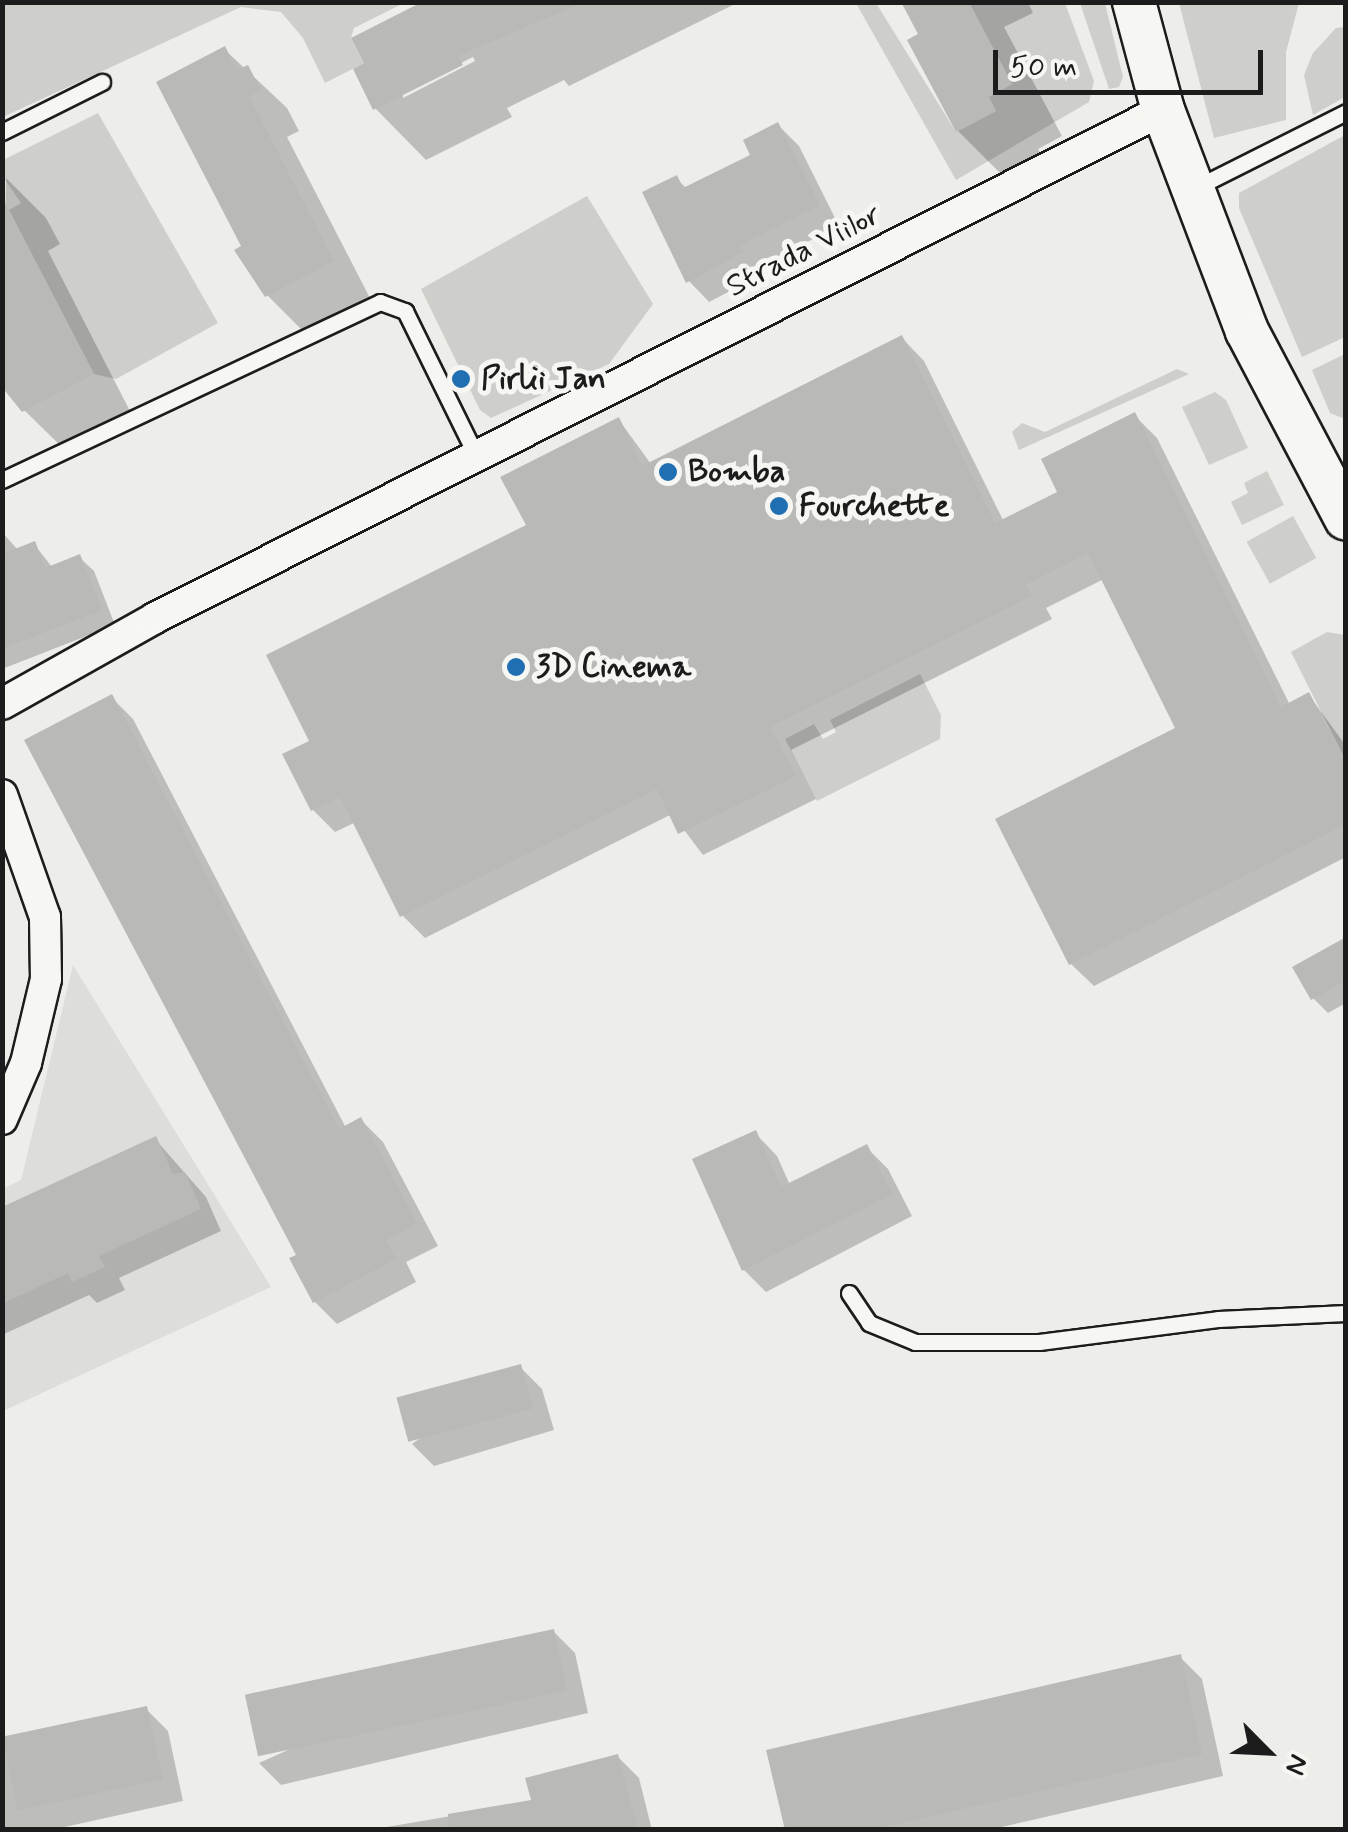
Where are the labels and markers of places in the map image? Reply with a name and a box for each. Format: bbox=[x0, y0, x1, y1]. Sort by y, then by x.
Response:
place label: Pirlii Jan bbox=[481, 360, 607, 398]
marker: Pirlii Jan bbox=[450, 368, 472, 390]
place label: Bomba bbox=[688, 453, 785, 491]
marker: Bomba bbox=[657, 461, 679, 483]
place label: Fourchette bbox=[799, 487, 949, 525]
marker: Fourchette bbox=[768, 495, 790, 517]
place label: 3D Cinema bbox=[536, 648, 697, 686]
marker: 3D Cinema bbox=[505, 656, 527, 678]

